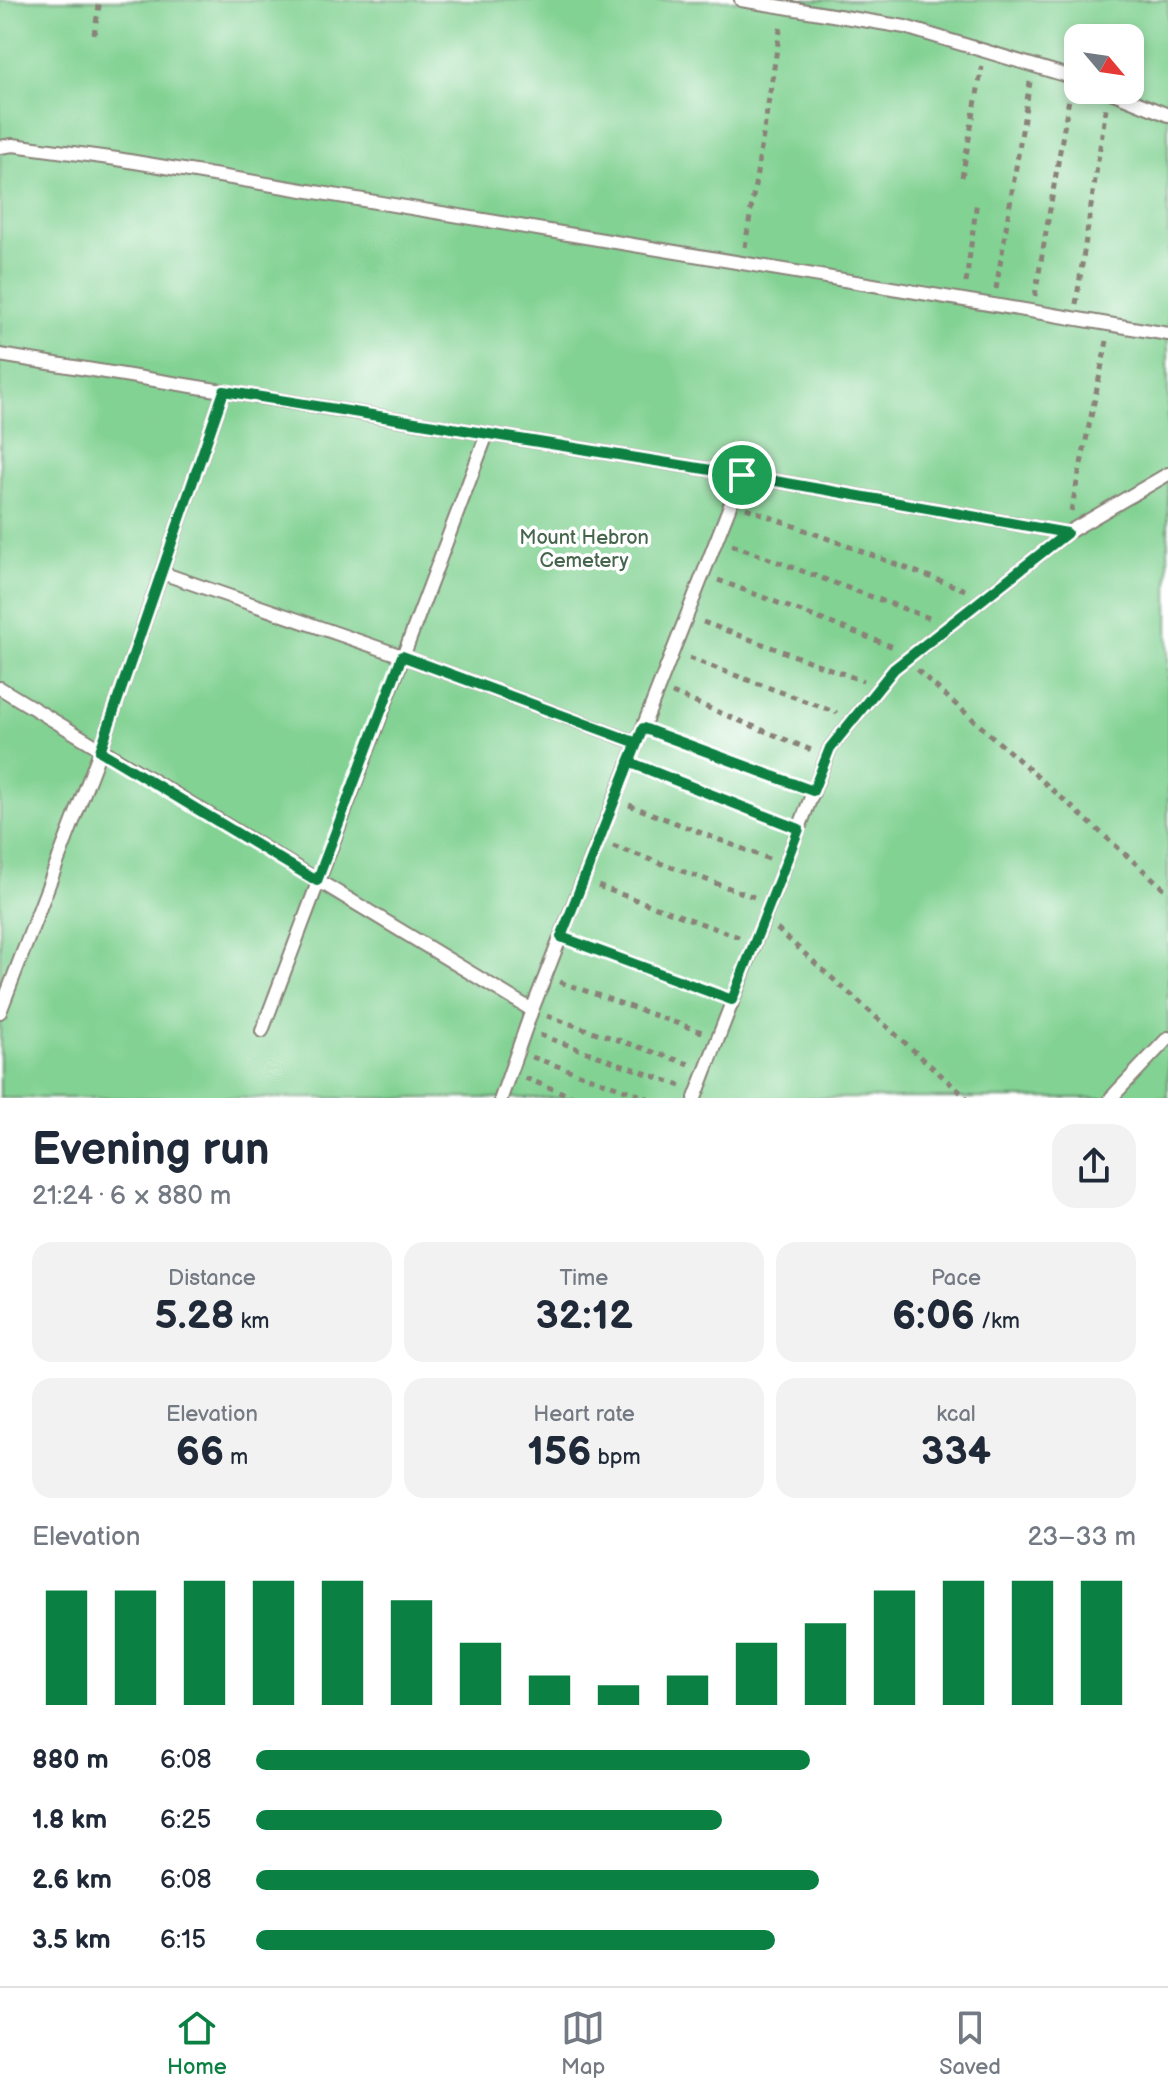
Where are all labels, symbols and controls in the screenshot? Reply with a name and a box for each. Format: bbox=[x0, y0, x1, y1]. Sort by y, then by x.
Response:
north arrow bbox=[1064, 24, 1144, 104]
map controls bbox=[1064, 24, 1144, 104]
pin bbox=[708, 441, 776, 509]
icon: arrive bbox=[720, 453, 764, 497]
park label: Mount Hebron Cemetery bbox=[519, 526, 649, 573]
text: Evening run bbox=[32, 1124, 269, 1177]
button: share bbox=[1052, 1124, 1136, 1208]
text: 21:24 · 6 × 880 m bbox=[32, 1181, 231, 1212]
text: Distance bbox=[168, 1265, 256, 1292]
text: Time bbox=[560, 1265, 608, 1292]
text: Pace bbox=[931, 1265, 981, 1292]
text: 5.28 bbox=[155, 1292, 234, 1340]
text: 32:12 bbox=[535, 1292, 633, 1340]
text: 6:06 bbox=[892, 1292, 975, 1340]
text: km bbox=[234, 1308, 269, 1335]
text: /km bbox=[975, 1308, 1020, 1335]
text: Elevation bbox=[166, 1401, 258, 1428]
text: Heart rate bbox=[533, 1401, 635, 1428]
text: kcal bbox=[936, 1401, 976, 1428]
text: 66 bbox=[176, 1428, 224, 1476]
text: 156 bbox=[527, 1428, 591, 1476]
text: 334 bbox=[921, 1428, 991, 1476]
text: m bbox=[224, 1444, 248, 1471]
text: bpm bbox=[591, 1444, 641, 1471]
text: Elevation bbox=[32, 1522, 140, 1553]
text: 23–33 m bbox=[1028, 1522, 1136, 1553]
text: 880 m bbox=[32, 1745, 109, 1776]
text: 6:08 bbox=[160, 1745, 212, 1776]
text: 1.8 km bbox=[32, 1805, 107, 1836]
text: 6:25 bbox=[160, 1805, 211, 1836]
text: 2.6 km bbox=[32, 1865, 112, 1896]
text: 6:08 bbox=[160, 1865, 212, 1896]
text: 3.5 km bbox=[32, 1925, 111, 1956]
text: 6:15 bbox=[160, 1925, 206, 1956]
tab: Home bbox=[167, 2006, 227, 2081]
tab: Map bbox=[561, 2006, 605, 2081]
tab: Saved bbox=[939, 2006, 1001, 2081]

